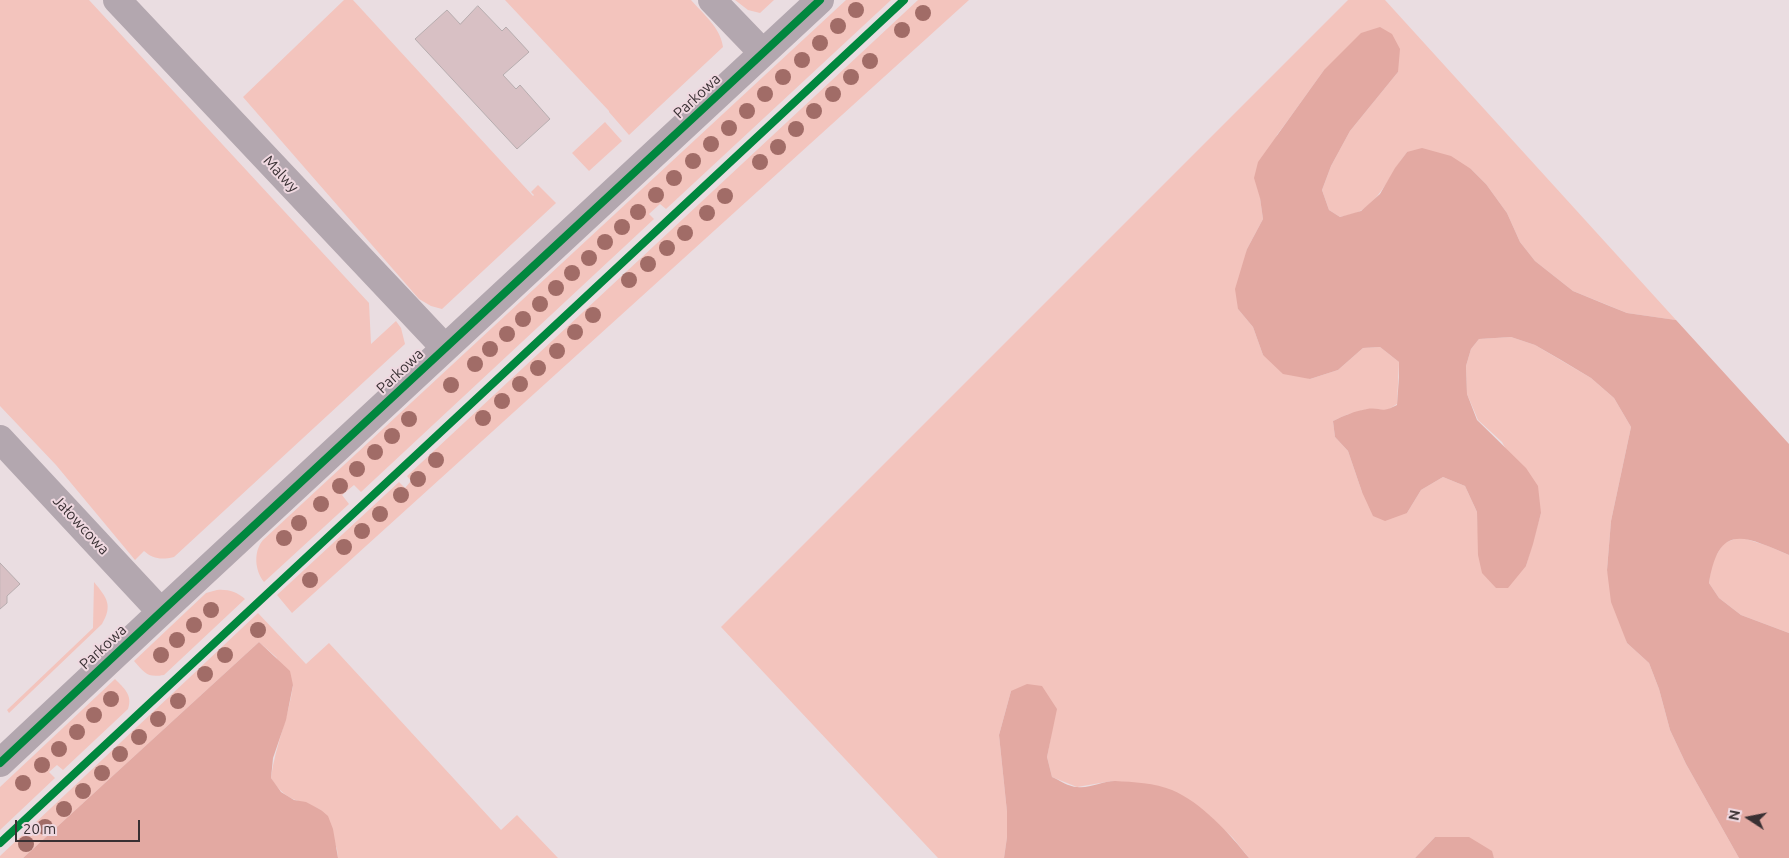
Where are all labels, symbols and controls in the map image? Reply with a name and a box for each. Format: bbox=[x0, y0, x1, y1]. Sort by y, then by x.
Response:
street label: Parkowa bbox=[670, 70, 724, 122]
street label: Malwy bbox=[259, 152, 303, 196]
street label: Parkowa bbox=[373, 345, 427, 397]
street label: Jałowcowa bbox=[49, 492, 113, 558]
street label: Parkowa bbox=[76, 621, 130, 673]
north arrow bbox=[1724, 793, 1774, 843]
text: N bbox=[1725, 808, 1743, 822]
scale bar bbox=[18, 810, 142, 842]
text: 20 m bbox=[23, 820, 56, 837]

